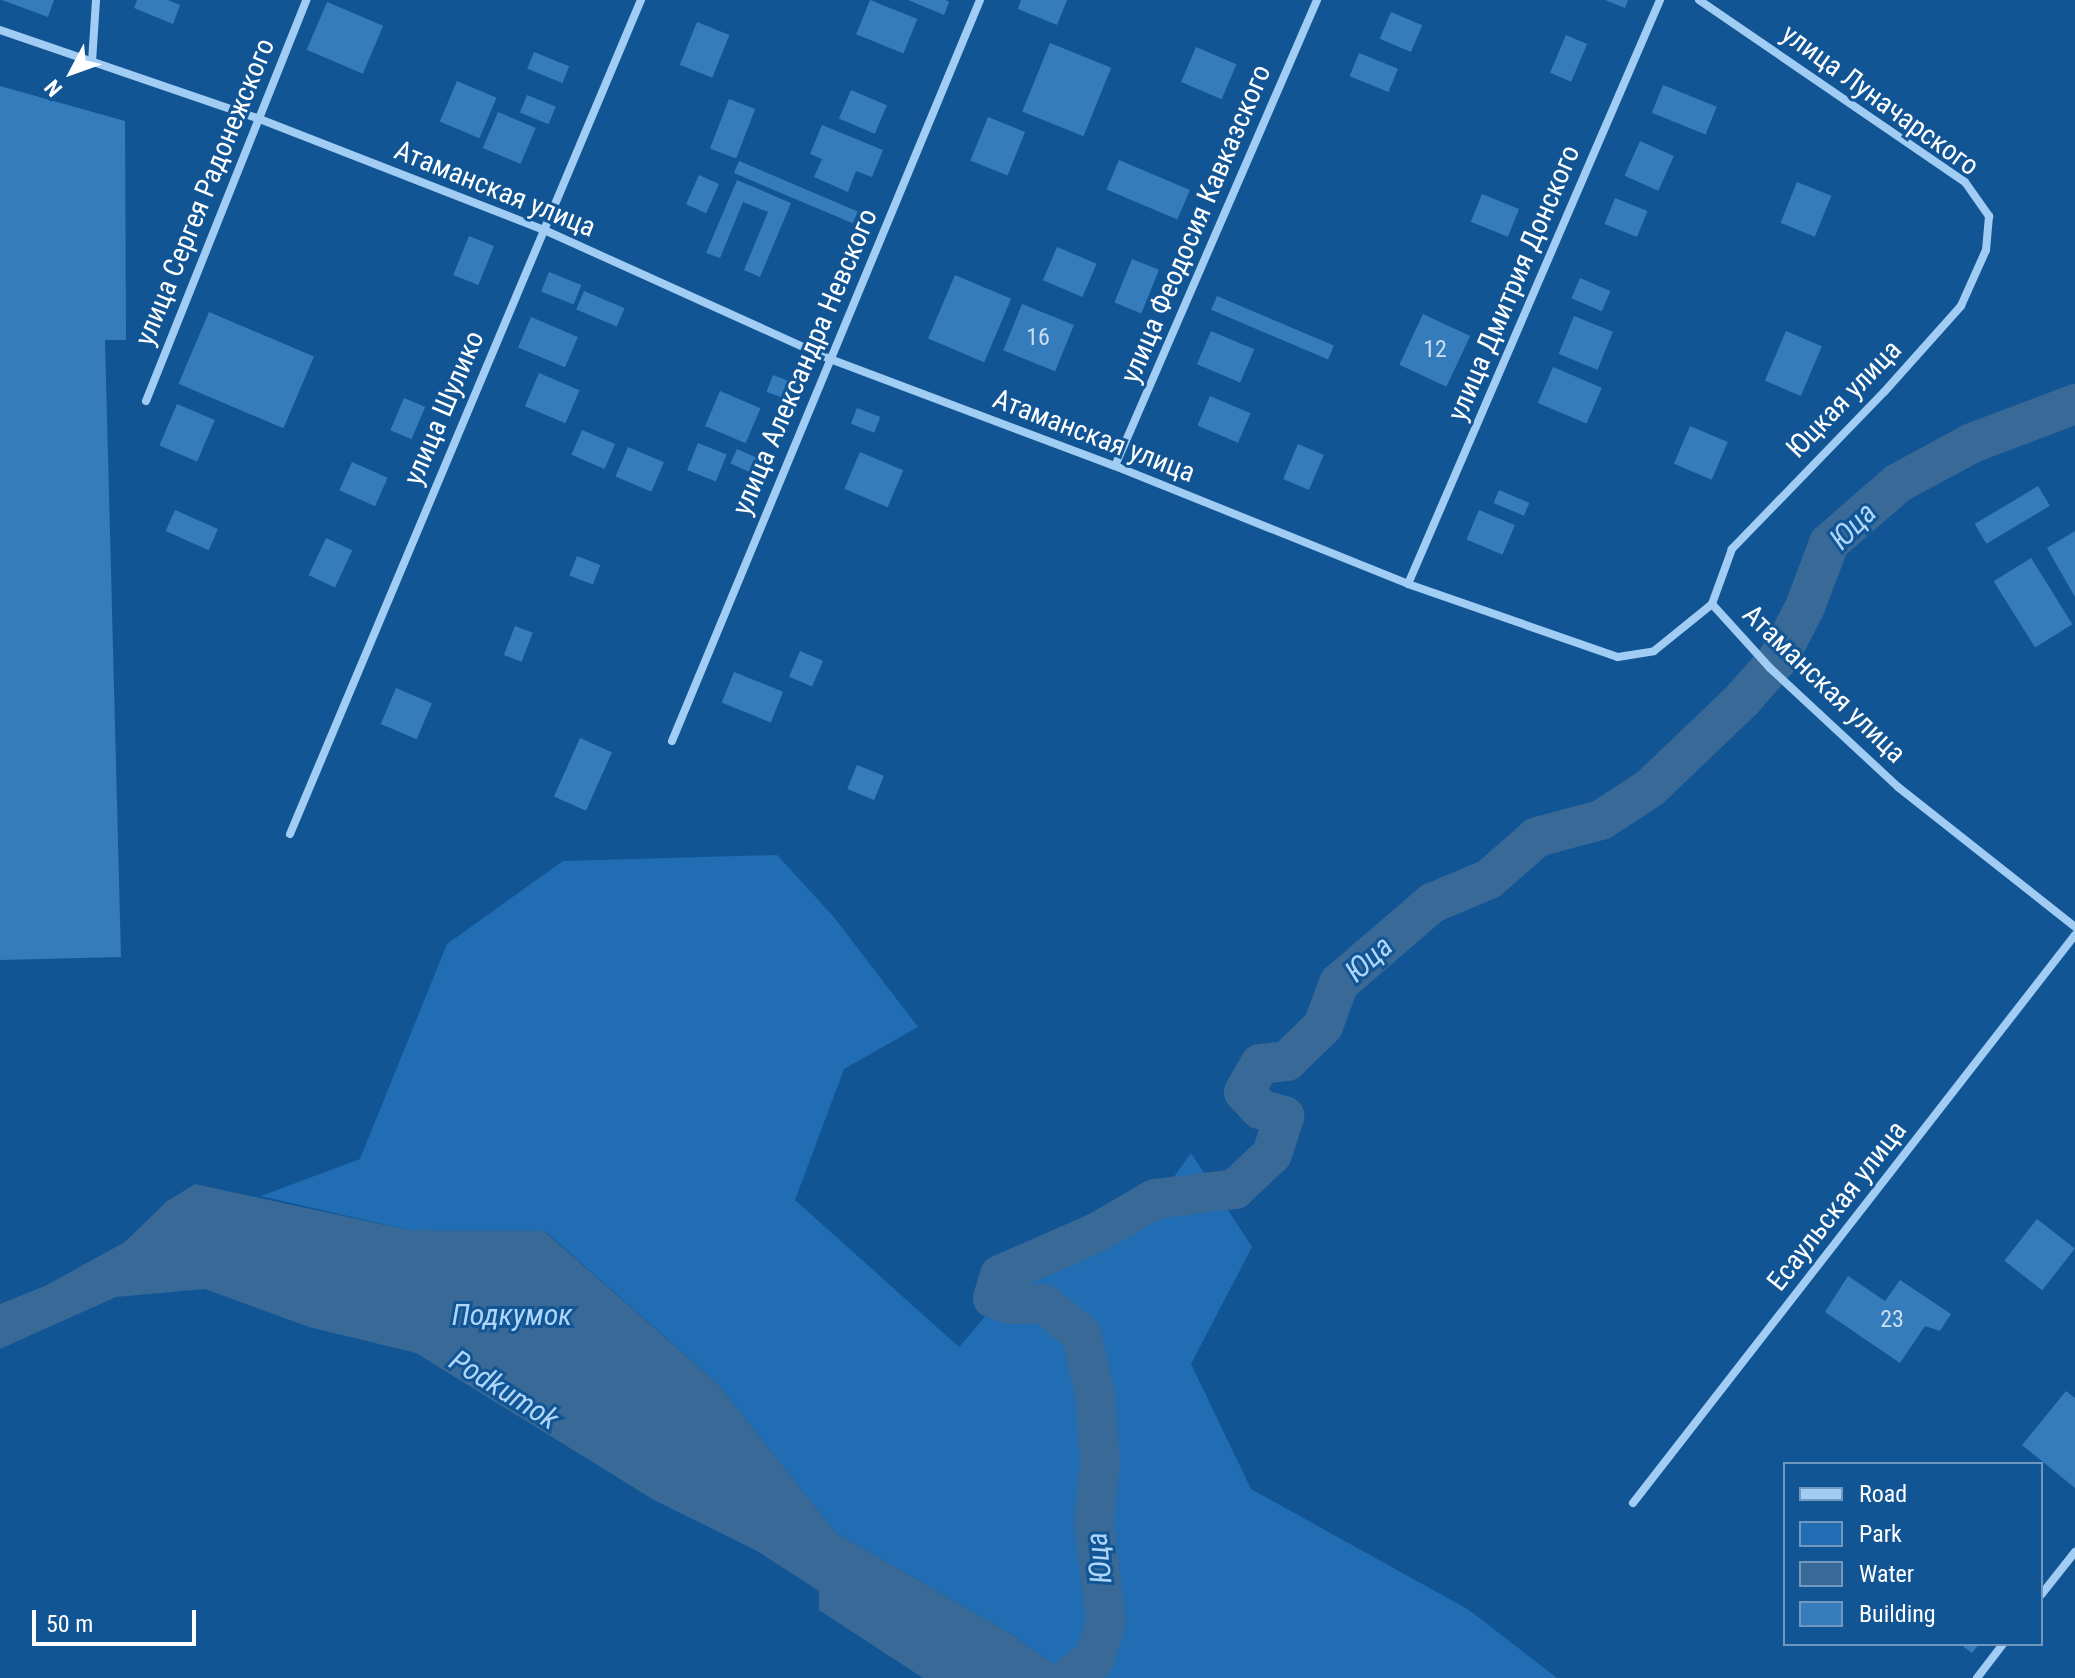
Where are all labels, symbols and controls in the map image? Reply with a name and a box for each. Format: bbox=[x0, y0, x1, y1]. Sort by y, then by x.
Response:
street label: улица Луначарского bbox=[1775, 17, 1985, 183]
north arrow bbox=[32, 32, 112, 112]
street label: улица Сергея Радонежского bbox=[128, 34, 282, 350]
street label: улица Феодосия Кавказского bbox=[1114, 60, 1278, 388]
text: N bbox=[40, 75, 67, 101]
street label: Атаманская улица bbox=[390, 133, 600, 245]
street label: улица Дмитрия Донского bbox=[1441, 140, 1587, 426]
street label: улица Александра Невского bbox=[725, 204, 885, 520]
house number: 16 bbox=[1026, 324, 1050, 352]
street label: улица Шулико bbox=[397, 326, 491, 490]
street label: Юцкая улица bbox=[1780, 333, 1908, 465]
house number: 12 bbox=[1423, 336, 1447, 364]
street label: Атаманская улица bbox=[988, 382, 1200, 490]
water label: Юца bbox=[1822, 495, 1884, 557]
street label: Атаманская улица bbox=[1735, 598, 1913, 770]
water label: Юца bbox=[1338, 928, 1400, 990]
street label: Есаульская улица bbox=[1760, 1114, 1914, 1298]
water label: Подкумок bbox=[452, 1297, 572, 1333]
house number: 23 bbox=[1880, 1306, 1904, 1334]
water label: Podkumok bbox=[443, 1342, 565, 1438]
legend bbox=[1783, 1462, 2043, 1646]
text: Road bbox=[1859, 1480, 1907, 1508]
text: Park bbox=[1859, 1520, 1902, 1548]
water label: Юца bbox=[1078, 1530, 1120, 1586]
text: Water bbox=[1859, 1560, 1914, 1588]
scale bar bbox=[36, 1594, 200, 1644]
text: Building bbox=[1859, 1600, 1936, 1628]
text: 50 m bbox=[46, 1610, 93, 1638]

